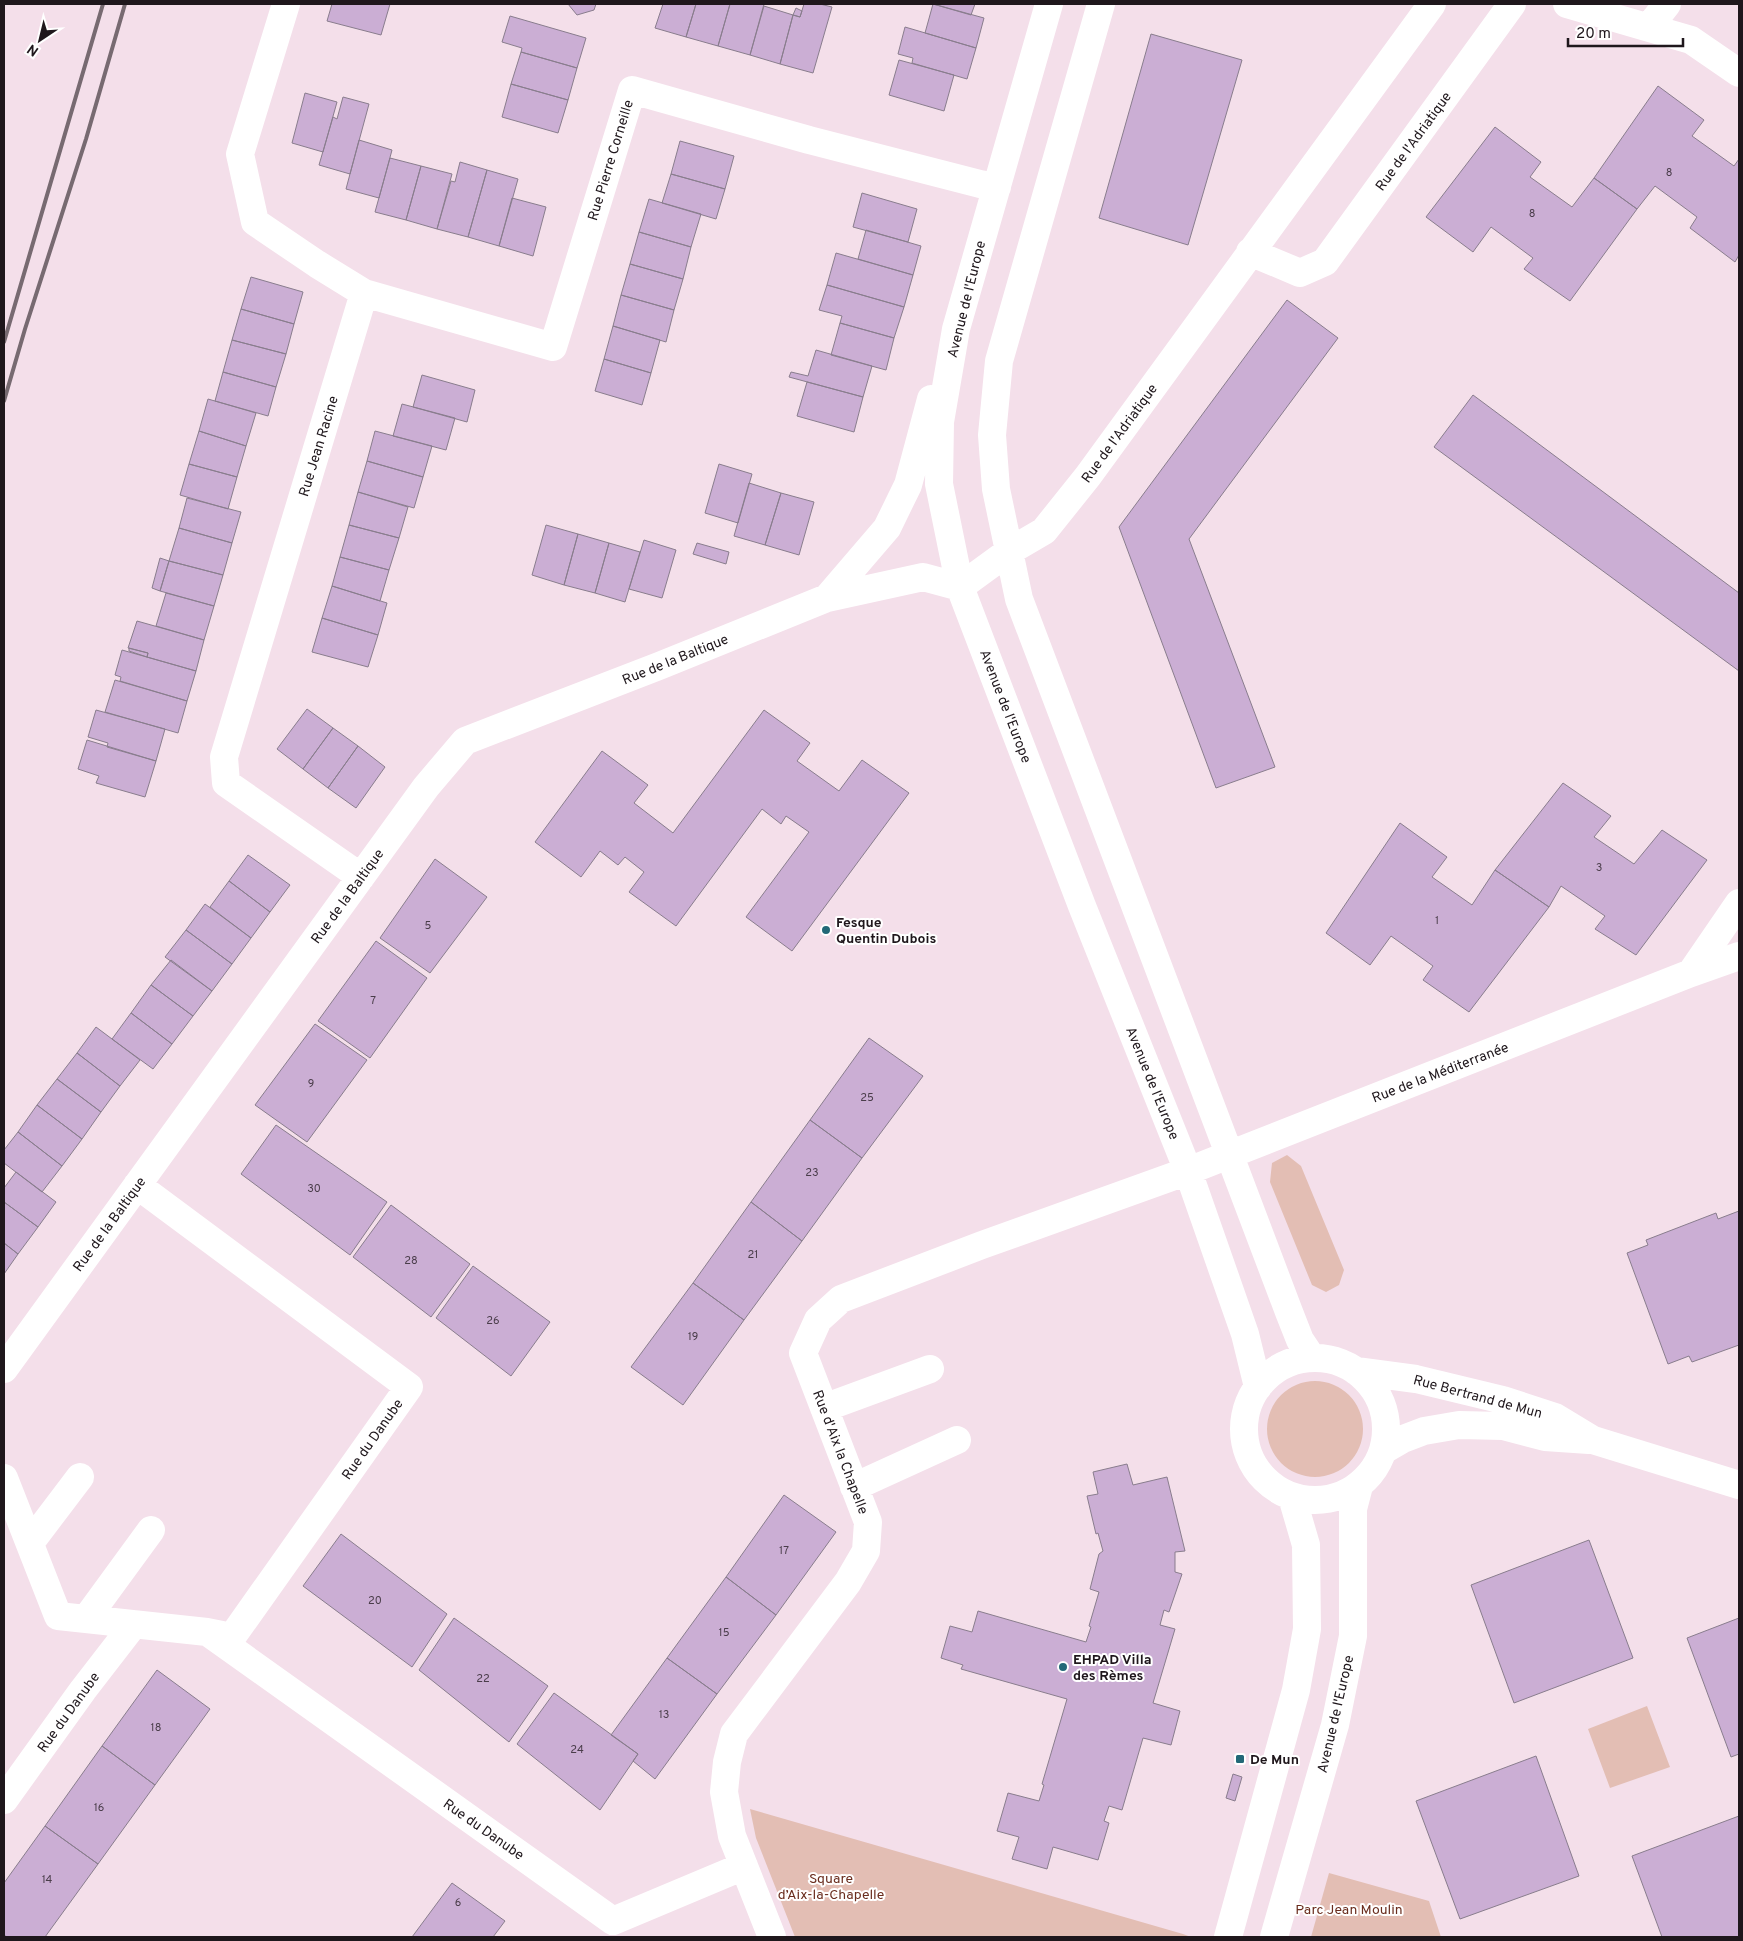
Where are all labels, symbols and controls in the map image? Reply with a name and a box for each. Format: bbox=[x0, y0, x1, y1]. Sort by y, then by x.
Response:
north arrow bbox=[15, 15, 65, 65]
scale bar bbox=[1568, 15, 1683, 47]
text: 20 m bbox=[1576, 25, 1611, 44]
text: N bbox=[24, 40, 42, 59]
street label: Rue de l'Adriatique bbox=[1373, 89, 1456, 195]
street label: Rue Pierre Corneille bbox=[585, 98, 638, 223]
house number: 8 bbox=[1666, 166, 1672, 180]
house number: 8 bbox=[1529, 207, 1535, 221]
street label: Avenue de l'Europe bbox=[945, 239, 990, 360]
street label: Rue de l'Adriatique bbox=[1079, 381, 1162, 487]
street label: Rue Jean Racine bbox=[296, 394, 343, 499]
street label: Rue de la Baltique bbox=[620, 631, 731, 689]
street label: Avenue de l'Europe bbox=[975, 647, 1034, 766]
street label: Rue de la Baltique bbox=[308, 846, 388, 948]
house number: 3 bbox=[1596, 861, 1602, 875]
house number: 1 bbox=[1435, 914, 1439, 928]
place label: Fesque Quentin Dubois bbox=[836, 915, 936, 948]
house number: 5 bbox=[425, 919, 432, 933]
marker: Fesque Quentin Dubois bbox=[820, 924, 832, 936]
house number: 7 bbox=[370, 994, 376, 1008]
street label: Avenue de l'Europe bbox=[1121, 1025, 1182, 1143]
street label: Rue de la Méditerranée bbox=[1370, 1039, 1511, 1107]
house number: 9 bbox=[308, 1077, 314, 1091]
house number: 25 bbox=[860, 1091, 874, 1105]
house number: 23 bbox=[805, 1166, 819, 1180]
street label: Rue de la Baltique bbox=[70, 1174, 150, 1276]
house number: 30 bbox=[307, 1182, 321, 1196]
house number: 21 bbox=[748, 1248, 758, 1262]
house number: 28 bbox=[404, 1254, 418, 1268]
house number: 26 bbox=[486, 1314, 500, 1328]
house number: 19 bbox=[688, 1330, 698, 1344]
street label: Rue Bertrand de Mun bbox=[1411, 1372, 1544, 1423]
street label: Rue d'Aix la Chapelle bbox=[808, 1388, 871, 1517]
street label: Rue du Danube bbox=[339, 1396, 407, 1484]
house number: 17 bbox=[779, 1544, 789, 1558]
house number: 20 bbox=[368, 1594, 382, 1608]
house number: 15 bbox=[719, 1626, 730, 1640]
place label: EHPAD Villa des Rèmes bbox=[1073, 1652, 1152, 1685]
street label: Avenue de l'Europe bbox=[1315, 1654, 1358, 1775]
marker: EHPAD Villa des Rèmes bbox=[1057, 1661, 1069, 1673]
street label: Rue du Danube bbox=[34, 1669, 104, 1756]
house number: 22 bbox=[476, 1672, 490, 1686]
house number: 13 bbox=[659, 1708, 669, 1722]
house number: 18 bbox=[151, 1721, 161, 1735]
house number: 24 bbox=[570, 1743, 584, 1757]
place label: De Mun bbox=[1250, 1752, 1299, 1769]
marker: De Mun bbox=[1234, 1753, 1246, 1765]
street label: Rue du Danube bbox=[439, 1796, 527, 1864]
house number: 16 bbox=[94, 1801, 104, 1815]
park label: Square d’Aix-la-Chapelle bbox=[778, 1871, 884, 1904]
house number: 14 bbox=[42, 1873, 53, 1887]
house number: 6 bbox=[455, 1896, 461, 1910]
park label: Parc Jean Moulin bbox=[1295, 1902, 1403, 1919]

